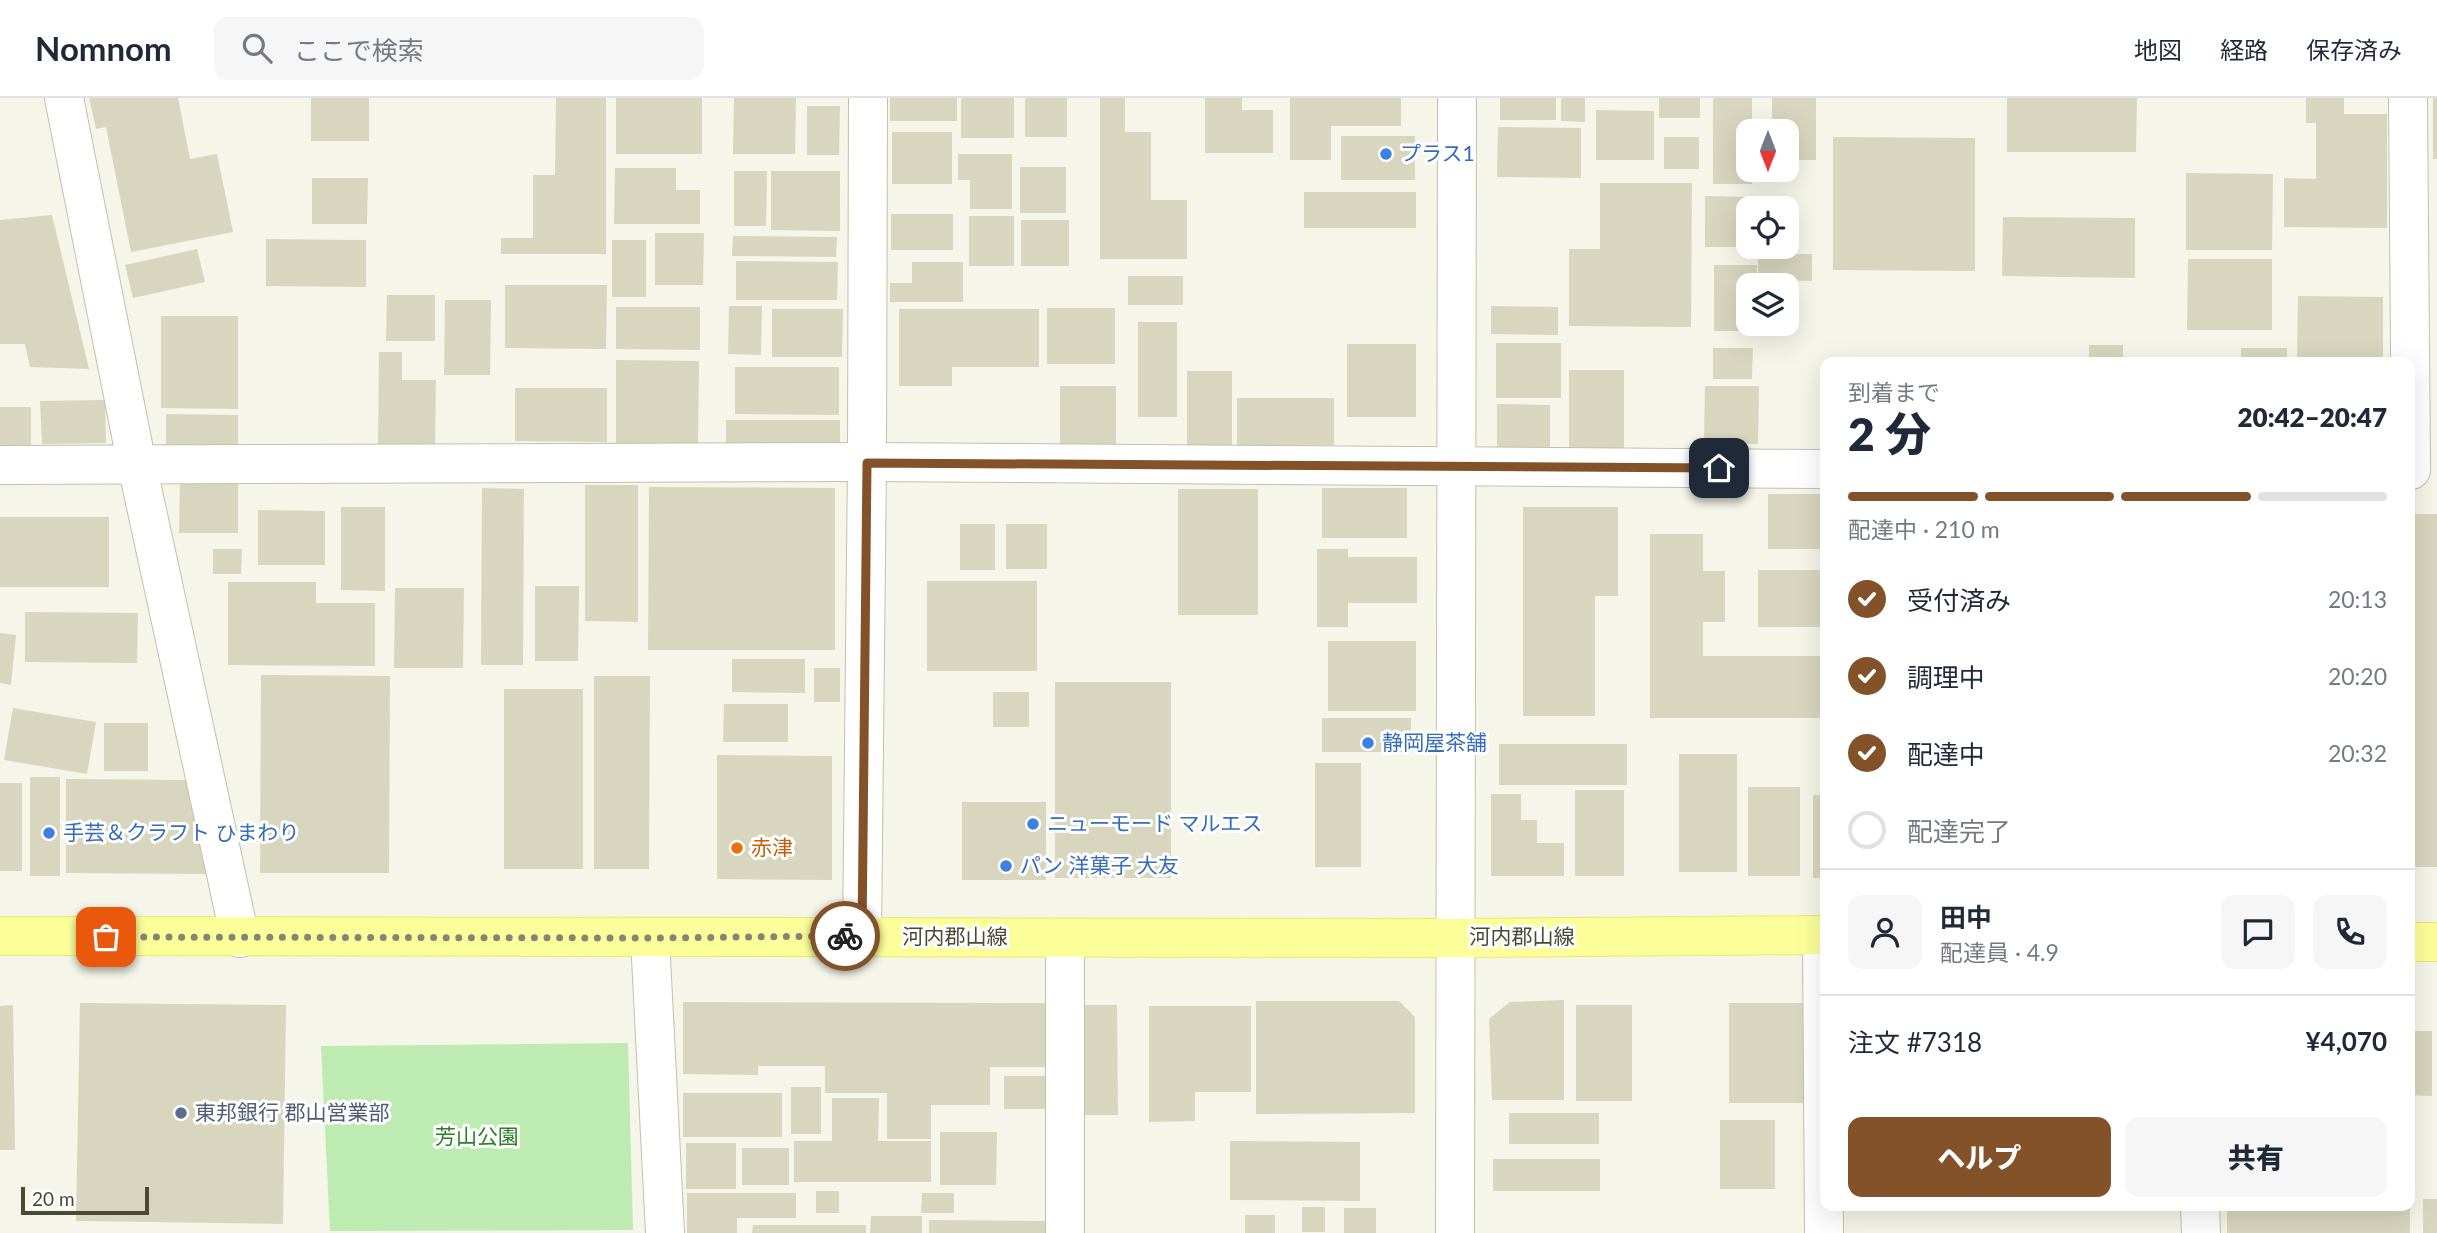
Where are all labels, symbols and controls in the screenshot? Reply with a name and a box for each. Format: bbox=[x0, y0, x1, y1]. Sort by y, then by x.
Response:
search box bbox=[214, 17, 704, 80]
text: Nomnom bbox=[35, 28, 172, 68]
icon: search bbox=[238, 29, 276, 67]
text: ここで検索 bbox=[294, 34, 424, 66]
text: 地図 bbox=[2134, 35, 2182, 64]
text: 経路 bbox=[2220, 35, 2268, 64]
text: 保存済み bbox=[2306, 35, 2402, 64]
north arrow bbox=[1736, 119, 1799, 182]
map controls bbox=[1736, 119, 1799, 336]
place label: プラス1 bbox=[1400, 140, 1475, 165]
marker: プラス1 bbox=[1378, 146, 1394, 162]
button: locate bbox=[1736, 196, 1799, 259]
button: layers bbox=[1736, 273, 1799, 336]
text: 到着まで bbox=[1848, 378, 1940, 406]
text: 20:42–20:47 bbox=[2237, 401, 2387, 433]
text: 2 分 bbox=[1848, 406, 1931, 461]
pin bbox=[1689, 438, 1749, 498]
icon: home bbox=[1700, 449, 1738, 487]
text: 配達中 · 210 m bbox=[1848, 515, 2000, 543]
icon: check bbox=[1848, 580, 1886, 618]
text: 受付済み bbox=[1907, 584, 2011, 616]
text: 20:13 bbox=[2328, 585, 2387, 613]
icon: check bbox=[1848, 657, 1886, 695]
text: 調理中 bbox=[1907, 661, 1985, 693]
text: 20:20 bbox=[2328, 662, 2387, 690]
place label: 静岡屋茶舗 bbox=[1382, 729, 1487, 754]
icon: check bbox=[1848, 734, 1886, 772]
marker: 静岡屋茶舗 bbox=[1360, 735, 1376, 751]
text: 配達中 bbox=[1907, 738, 1985, 770]
text: 20:32 bbox=[2328, 739, 2387, 767]
place label: ニューモード マルエス bbox=[1047, 810, 1262, 835]
text: 配達完了 bbox=[1907, 815, 2011, 847]
marker: ニューモード マルエス bbox=[1025, 816, 1041, 832]
place label: 手芸＆クラフト ひまわり bbox=[63, 819, 299, 844]
marker: 手芸＆クラフト ひまわり bbox=[41, 825, 57, 841]
place label: 赤津 bbox=[751, 834, 793, 859]
marker: 赤津 bbox=[729, 840, 745, 856]
place label: パン 洋菓子 大友 bbox=[1020, 852, 1179, 877]
marker: パン 洋菓子 大友 bbox=[998, 858, 1014, 874]
button: person bbox=[1848, 895, 1922, 969]
button: chat bbox=[2221, 895, 2295, 969]
button: phone bbox=[2313, 895, 2387, 969]
courier bbox=[810, 901, 880, 971]
text: 田中 bbox=[1940, 901, 1992, 933]
pin bbox=[76, 907, 136, 967]
icon: bike bbox=[826, 917, 864, 955]
icon: bag bbox=[87, 918, 125, 956]
street label: 河内郡山線 bbox=[903, 923, 1008, 948]
street label: 河内郡山線 bbox=[1470, 923, 1575, 948]
text: 配達員 · 4.9 bbox=[1940, 938, 2059, 966]
text: ¥4,070 bbox=[2306, 1025, 2387, 1057]
text: 注文 #7318 bbox=[1848, 1026, 1982, 1058]
place label: 東邦銀行 郡山営業部 bbox=[195, 1099, 389, 1124]
marker: 東邦銀行 郡山営業部 bbox=[173, 1105, 189, 1121]
button: ヘルプ bbox=[1848, 1117, 2111, 1197]
button: 共有 bbox=[2125, 1117, 2387, 1197]
park label: 芳山公園 bbox=[435, 1123, 519, 1148]
scale bar bbox=[21, 1184, 149, 1216]
text: 20 m bbox=[32, 1187, 75, 1210]

